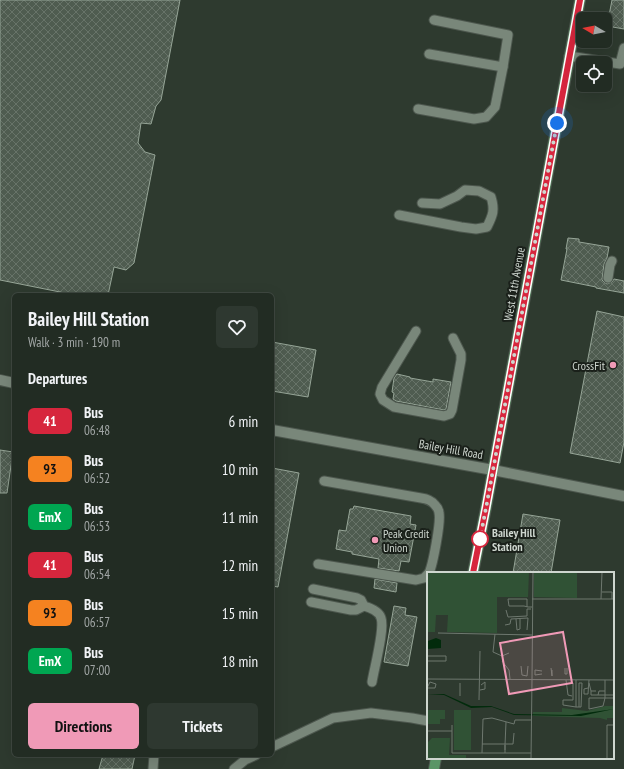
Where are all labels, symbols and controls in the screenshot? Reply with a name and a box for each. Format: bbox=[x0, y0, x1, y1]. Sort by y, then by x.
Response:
north arrow bbox=[576, 12, 612, 48]
map controls bbox=[576, 12, 612, 92]
button: locate bbox=[576, 56, 612, 92]
your location bbox=[547, 113, 567, 133]
street label: West 11th Avenue bbox=[500, 246, 528, 322]
button: heart bbox=[216, 306, 258, 348]
text: Bailey Hill Station bbox=[28, 307, 149, 331]
text: Walk · 3 min · 190 m bbox=[28, 334, 120, 351]
place label: CrossFit bbox=[572, 358, 606, 373]
marker: CrossFit bbox=[608, 360, 618, 370]
text: Departures bbox=[28, 369, 87, 388]
text: Bus bbox=[84, 403, 103, 422]
text: 41 bbox=[43, 412, 57, 430]
text: 6 min bbox=[228, 412, 258, 431]
text: 06:48 bbox=[84, 422, 110, 439]
street label: Bailey Hill Road bbox=[418, 436, 484, 462]
text: Bus bbox=[84, 451, 103, 470]
text: 93 bbox=[43, 460, 57, 478]
text: 10 min bbox=[222, 460, 258, 479]
text: 06:52 bbox=[84, 470, 110, 487]
text: Bus bbox=[84, 499, 103, 518]
text: EmX bbox=[39, 508, 61, 526]
text: 11 min bbox=[222, 508, 258, 527]
text: 06:53 bbox=[84, 518, 110, 535]
place label: Bailey Hill Station bbox=[492, 525, 535, 554]
place label: Peak Credit Union bbox=[383, 526, 430, 555]
marker: Bailey Hill Station bbox=[471, 530, 489, 548]
marker: Peak Credit Union bbox=[370, 535, 380, 545]
text: Bus bbox=[84, 547, 103, 566]
text: 41 bbox=[43, 556, 57, 574]
text: 12 min bbox=[222, 556, 258, 575]
text: 06:54 bbox=[84, 566, 110, 583]
inset map bbox=[427, 572, 614, 759]
text: Bus bbox=[84, 595, 103, 614]
text: 93 bbox=[43, 604, 57, 622]
text: 15 min bbox=[222, 604, 258, 623]
text: 06:57 bbox=[84, 614, 110, 631]
text: Bus bbox=[84, 643, 103, 662]
text: EmX bbox=[39, 652, 61, 670]
text: 18 min bbox=[222, 652, 258, 671]
text: 07:00 bbox=[84, 662, 110, 679]
button: Directions bbox=[28, 703, 139, 749]
button: Tickets bbox=[147, 703, 258, 749]

